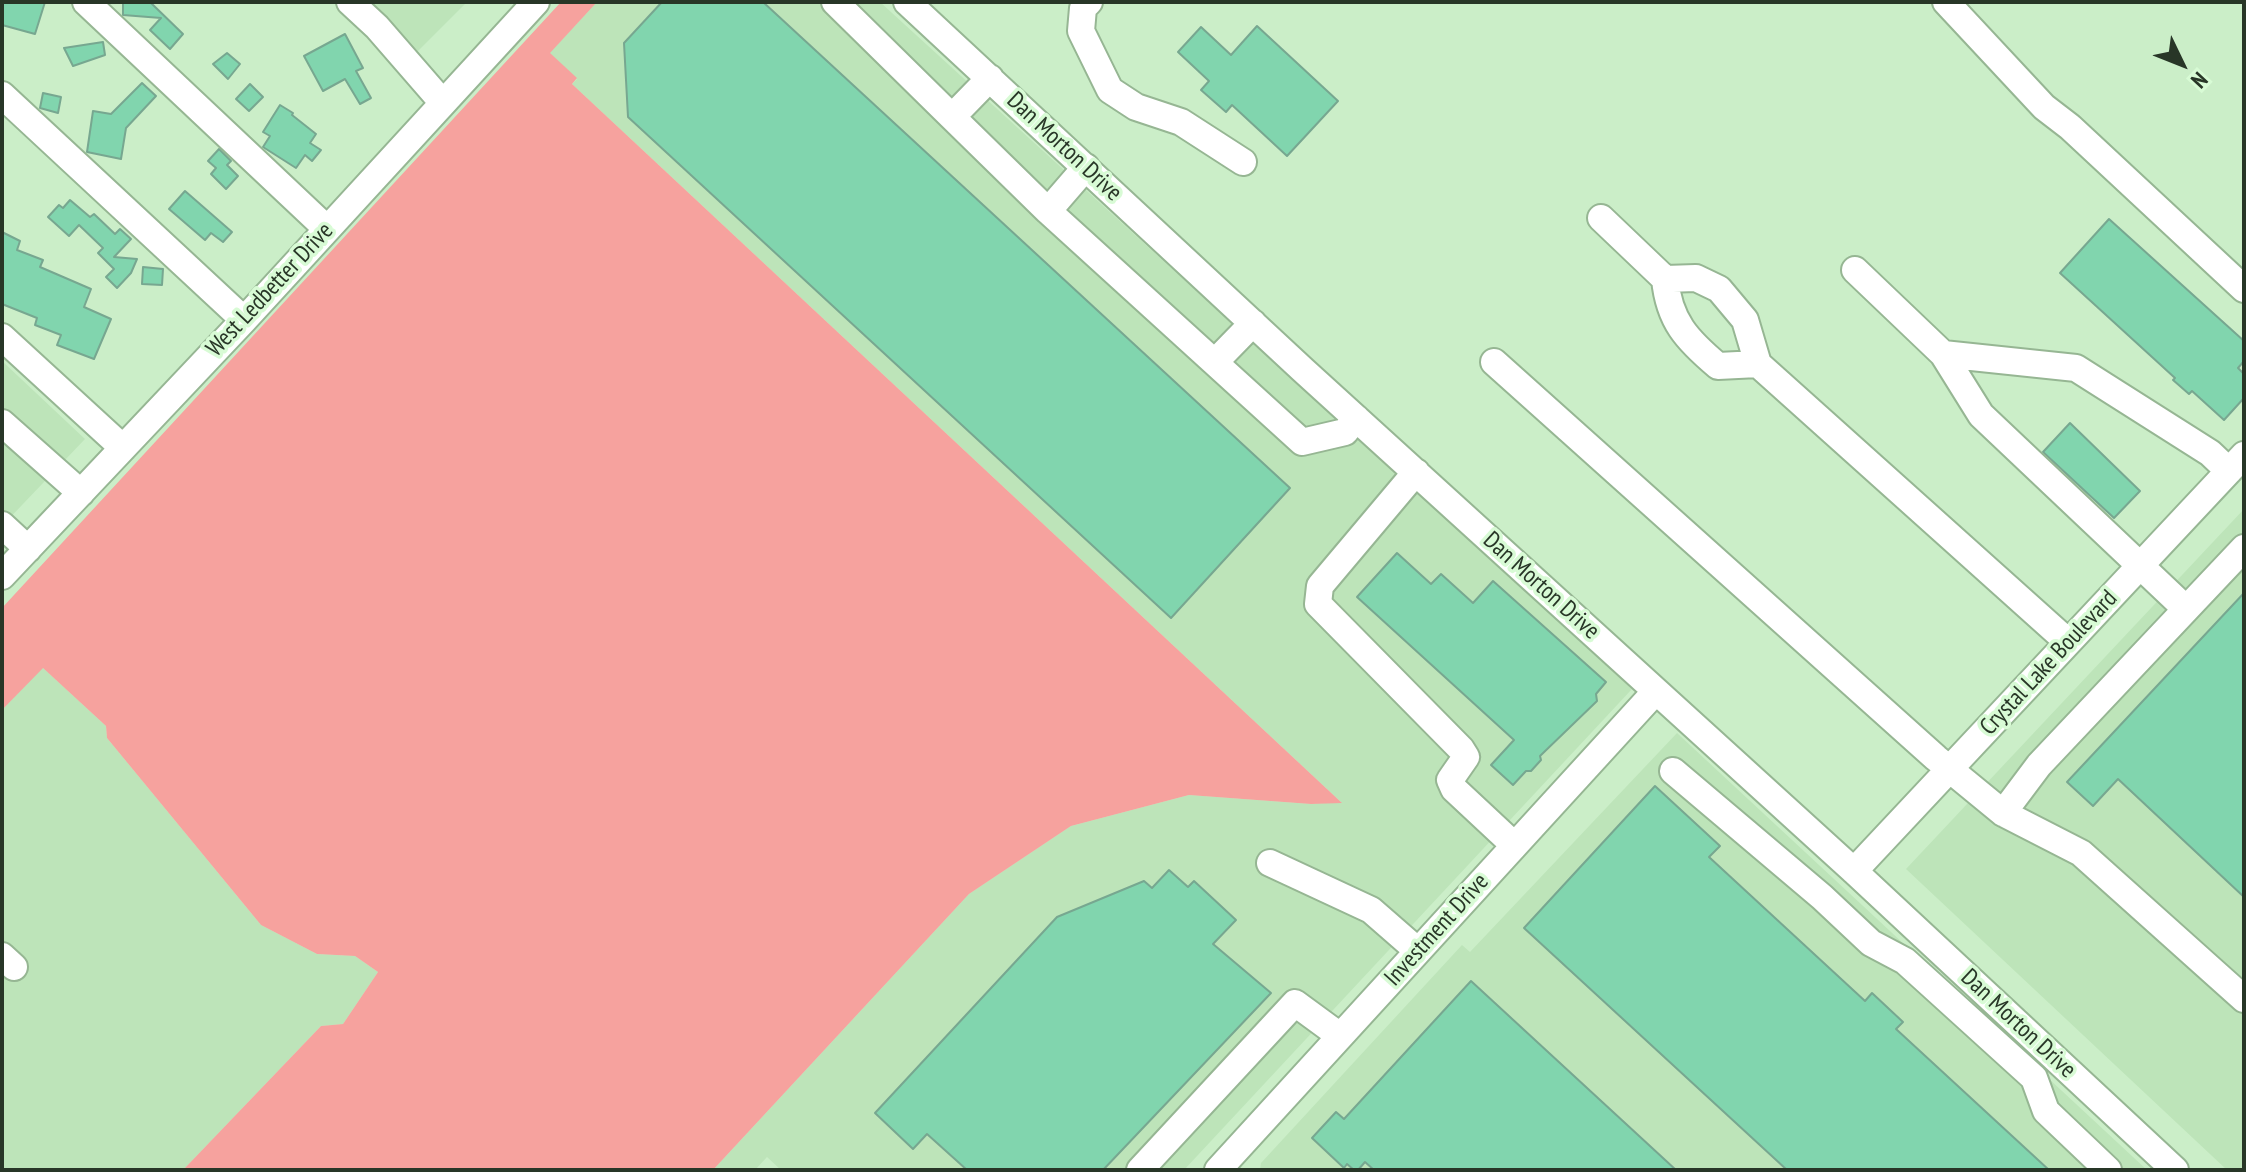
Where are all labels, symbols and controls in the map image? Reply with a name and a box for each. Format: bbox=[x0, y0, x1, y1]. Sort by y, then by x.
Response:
north arrow bbox=[2142, 24, 2222, 104]
text: N bbox=[2185, 66, 2214, 94]
street label: Dan Morton Drive bbox=[1001, 86, 1127, 208]
street label: West Ledbetter Drive bbox=[201, 217, 339, 363]
street label: Dan Morton Drive bbox=[1477, 526, 1605, 646]
street label: Crystal Lake Boulevard bbox=[1974, 585, 2124, 741]
street label: Investment Drive bbox=[1379, 868, 1495, 992]
street label: Dan Morton Drive bbox=[1955, 963, 2081, 1085]

